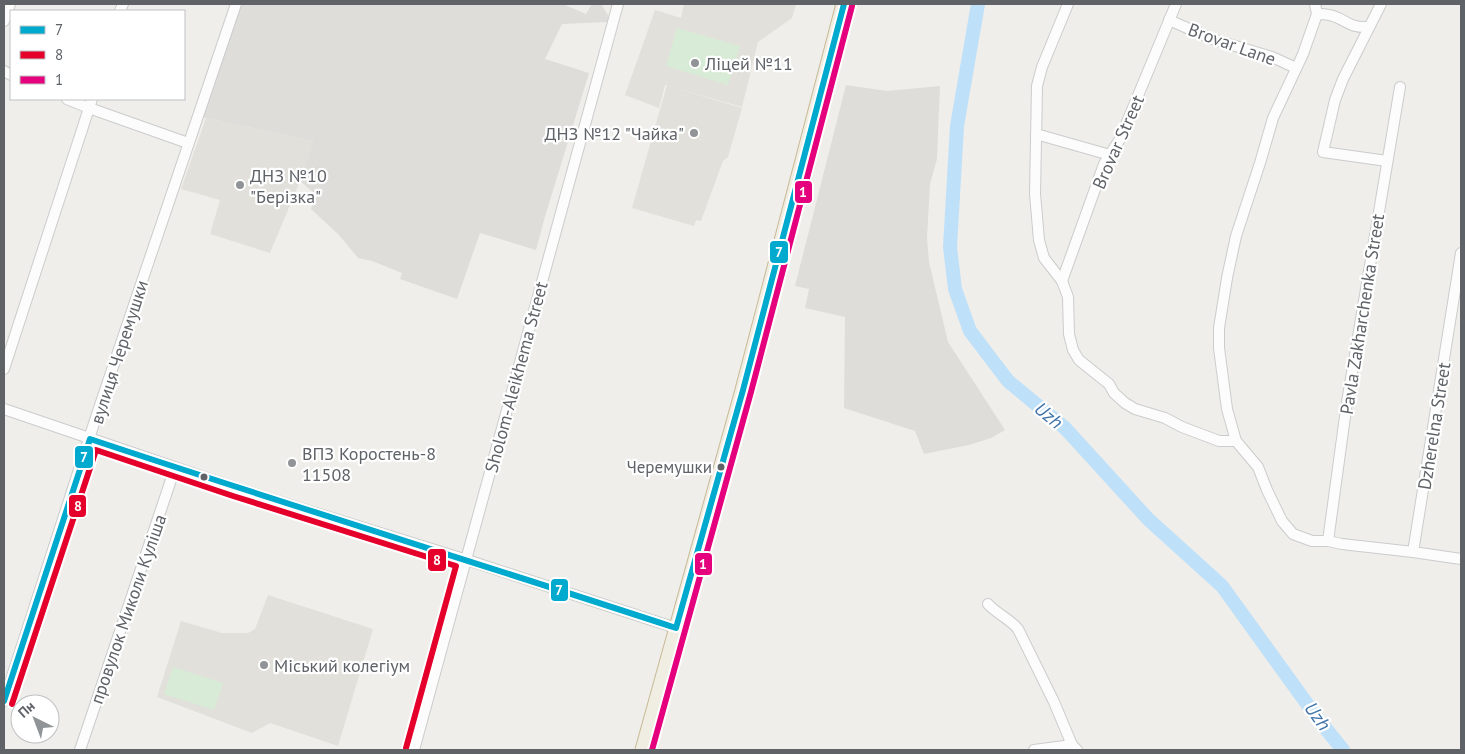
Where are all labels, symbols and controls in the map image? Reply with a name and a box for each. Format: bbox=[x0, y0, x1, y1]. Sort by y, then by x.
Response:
legend bbox=[10, 10, 185, 100]
street label: Brovar Lane bbox=[1185, 18, 1279, 70]
text: 7 bbox=[55, 20, 63, 39]
text: 8 bbox=[55, 45, 63, 64]
place label: Ліцей №11 bbox=[704, 52, 793, 75]
marker: Ліцей №11 bbox=[689, 57, 701, 69]
text: 1 bbox=[55, 70, 63, 89]
street label: Brovar Street bbox=[1087, 91, 1149, 193]
place label: ДНЗ №12 "Чайка" bbox=[544, 122, 684, 145]
marker: ДНЗ №12 "Чайка" bbox=[688, 127, 700, 139]
place label: ДНЗ №10 "Берізка" bbox=[250, 164, 327, 208]
marker: ДНЗ №10 "Берізка" bbox=[234, 179, 246, 191]
line badge: 1 bbox=[794, 180, 813, 204]
text: 1 bbox=[799, 183, 807, 201]
street label: Pavla Zakharchenka Street bbox=[1335, 212, 1389, 416]
line badge: 7 bbox=[769, 240, 789, 264]
text: 7 bbox=[775, 243, 783, 261]
street label: вулиця Черемушки bbox=[85, 277, 153, 427]
street label: Sholom-Aleikhema Street bbox=[479, 279, 553, 475]
street label: Dzherelna Street bbox=[1413, 361, 1455, 491]
water label: Uzh bbox=[1030, 396, 1068, 434]
place label: ВПЗ Коростень-8 11508 bbox=[302, 442, 436, 486]
line badge: 7 bbox=[74, 445, 94, 469]
text: 7 bbox=[80, 448, 88, 466]
place label: Черемушки bbox=[626, 456, 712, 478]
marker: ВПЗ Коростень-8 11508 bbox=[286, 457, 298, 469]
marker: Черемушки bbox=[716, 462, 726, 472]
unlabelled marker bbox=[199, 472, 209, 482]
line badge: 8 bbox=[68, 494, 87, 518]
text: 8 bbox=[74, 497, 82, 515]
street label: провулок Миколи Куліша bbox=[85, 511, 171, 707]
line badge: 8 bbox=[427, 548, 447, 572]
text: 8 bbox=[433, 551, 441, 569]
line badge: 1 bbox=[694, 552, 713, 576]
text: 1 bbox=[699, 555, 707, 573]
line badge: 7 bbox=[550, 578, 569, 602]
text: 7 bbox=[555, 581, 563, 599]
place label: Міський колегіум bbox=[274, 654, 410, 677]
marker: Міський колегіум bbox=[258, 659, 270, 671]
north arrow bbox=[10, 694, 60, 744]
text: Пн bbox=[14, 697, 38, 722]
water label: Uzh bbox=[1299, 697, 1337, 735]

